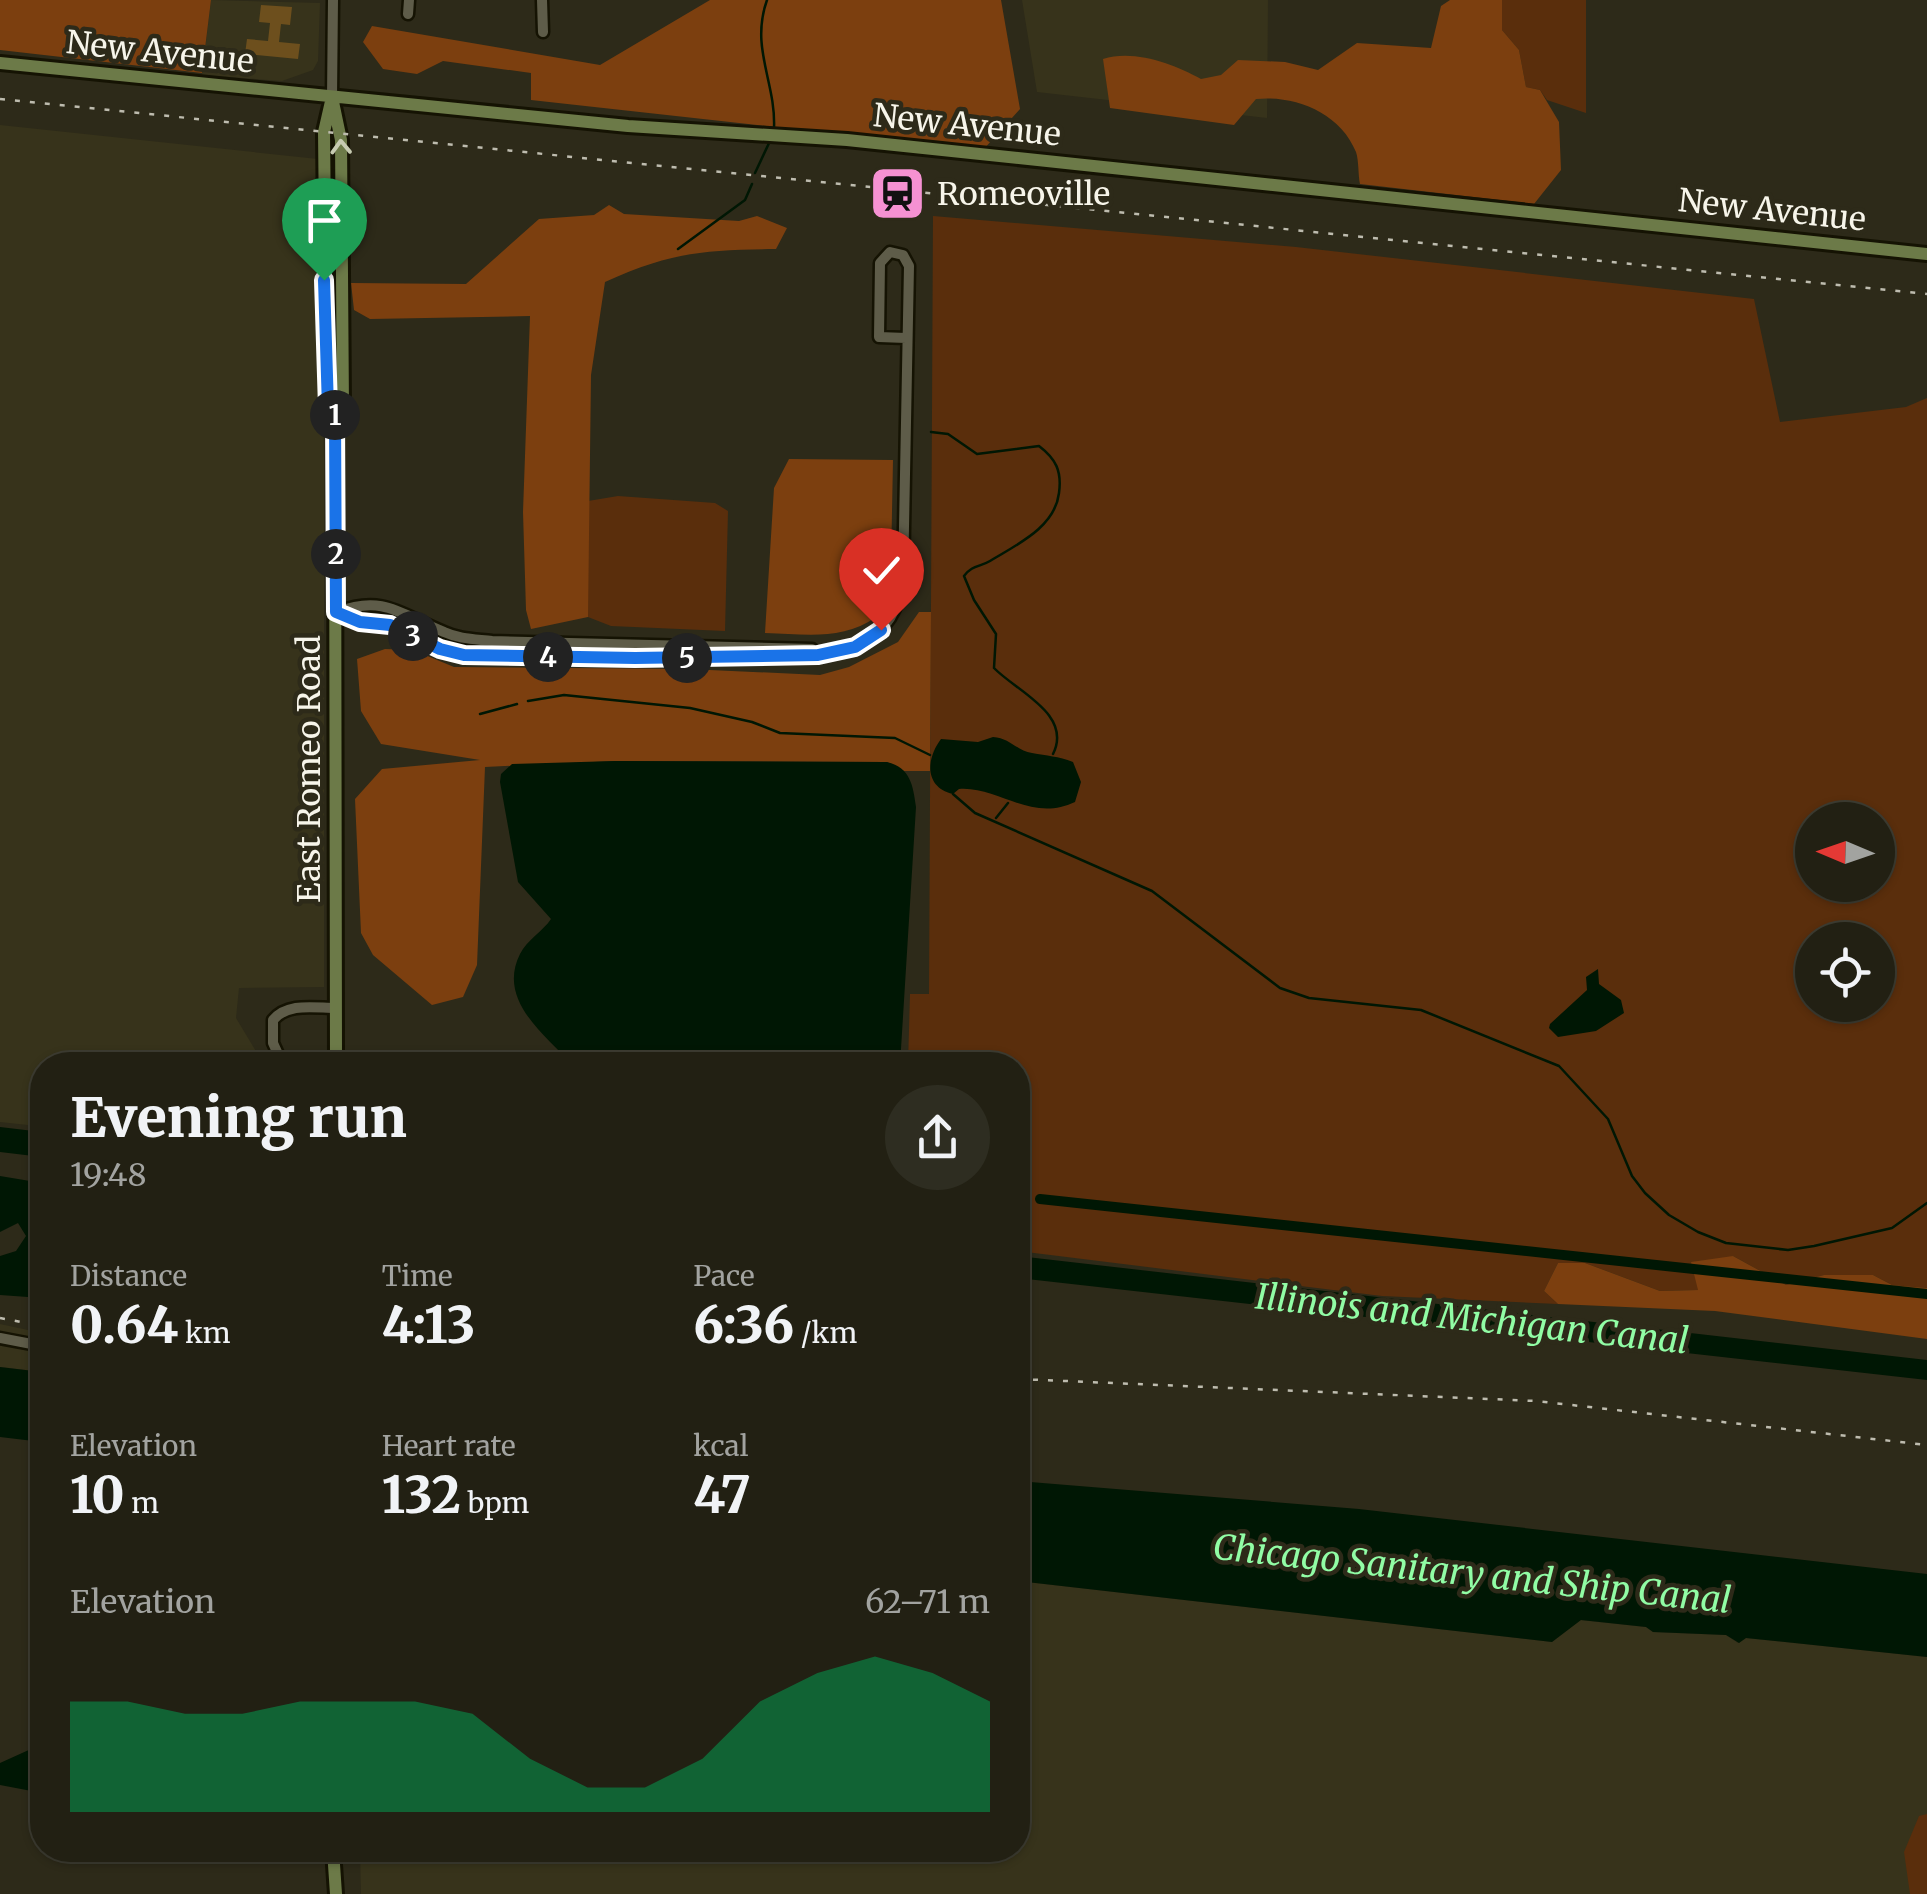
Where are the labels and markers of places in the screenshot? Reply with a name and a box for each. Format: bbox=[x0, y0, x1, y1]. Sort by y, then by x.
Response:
station icon: Romeoville bbox=[868, 164, 928, 224]
place label: Romeoville bbox=[937, 174, 1110, 214]
pin bbox=[282, 178, 367, 281]
pin: 1 bbox=[310, 390, 360, 440]
pin bbox=[839, 528, 924, 631]
pin: 2 bbox=[311, 529, 361, 579]
pin: 3 bbox=[388, 611, 438, 661]
pin: 4 bbox=[523, 632, 573, 682]
pin: 5 bbox=[662, 633, 712, 683]

